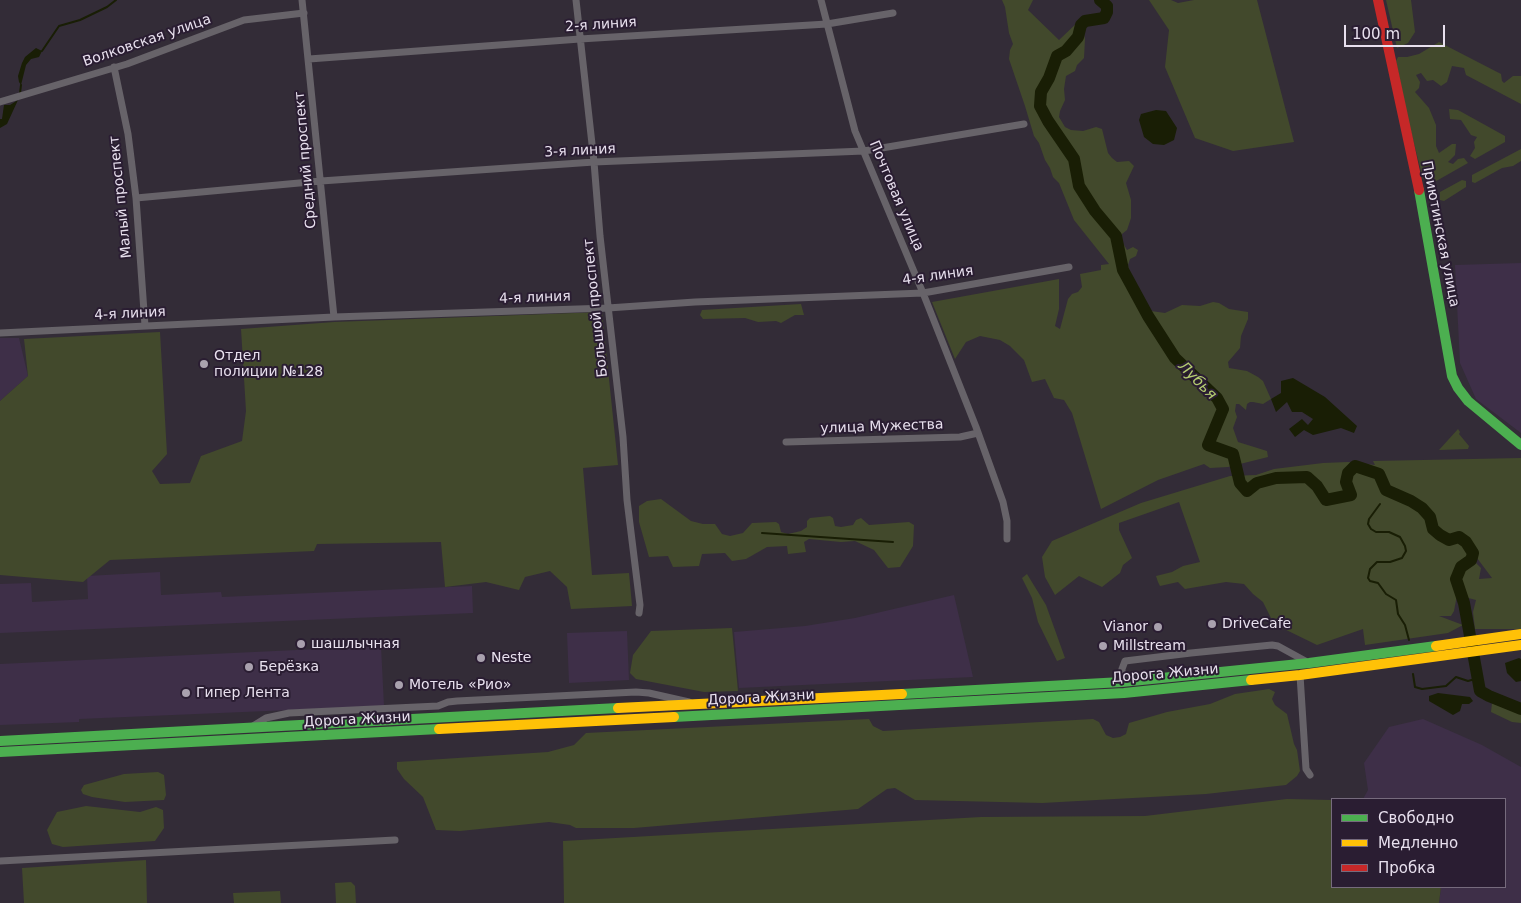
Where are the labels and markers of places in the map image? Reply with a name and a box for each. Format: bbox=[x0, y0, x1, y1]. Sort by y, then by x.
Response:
place label: Отдел полиции №128 bbox=[214, 348, 323, 381]
marker: Отдел полиции №128 bbox=[198, 358, 210, 370]
place label: DriveCafe bbox=[1222, 616, 1291, 632]
marker: DriveCafe bbox=[1206, 618, 1218, 630]
place label: Vianor bbox=[1103, 619, 1148, 635]
marker: Vianor bbox=[1152, 621, 1164, 633]
place label: шашлычная bbox=[311, 636, 400, 652]
marker: шашлычная bbox=[295, 638, 307, 650]
place label: Millstream bbox=[1113, 638, 1186, 654]
marker: Millstream bbox=[1097, 640, 1109, 652]
place label: Neste bbox=[491, 650, 531, 666]
marker: Neste bbox=[475, 652, 487, 664]
place label: Берёзка bbox=[259, 659, 319, 675]
marker: Берёзка bbox=[243, 661, 255, 673]
place label: Мотель «Рио» bbox=[409, 677, 511, 693]
marker: Мотель «Рио» bbox=[393, 679, 405, 691]
place label: Гипер Лента bbox=[196, 685, 290, 701]
marker: Гипер Лента bbox=[180, 687, 192, 699]

